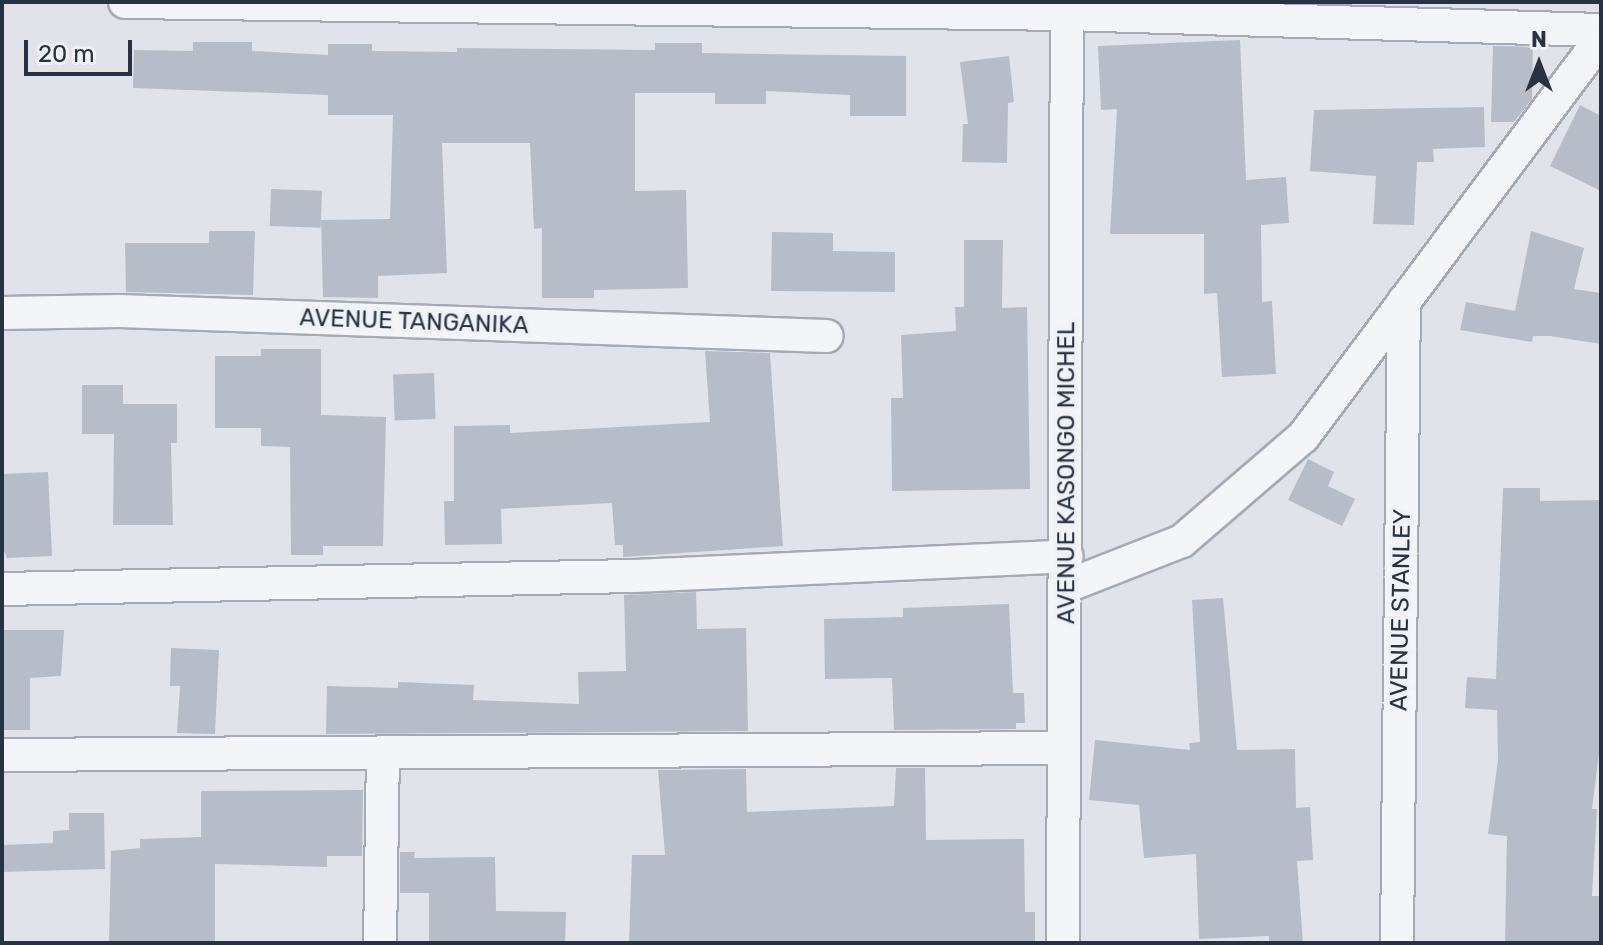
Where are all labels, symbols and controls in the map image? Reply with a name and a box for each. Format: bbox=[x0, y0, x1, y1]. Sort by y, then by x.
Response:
scale bar bbox=[28, 24, 136, 74]
north arrow bbox=[1499, 24, 1579, 104]
text: N bbox=[1531, 26, 1547, 53]
text: 20 m bbox=[38, 40, 95, 68]
street label: AVENUE TANGANIKA bbox=[299, 304, 529, 340]
street label: AVENUE KASONGO MICHEL bbox=[1053, 322, 1081, 624]
street label: AVENUE STANLEY bbox=[1385, 509, 1417, 711]

